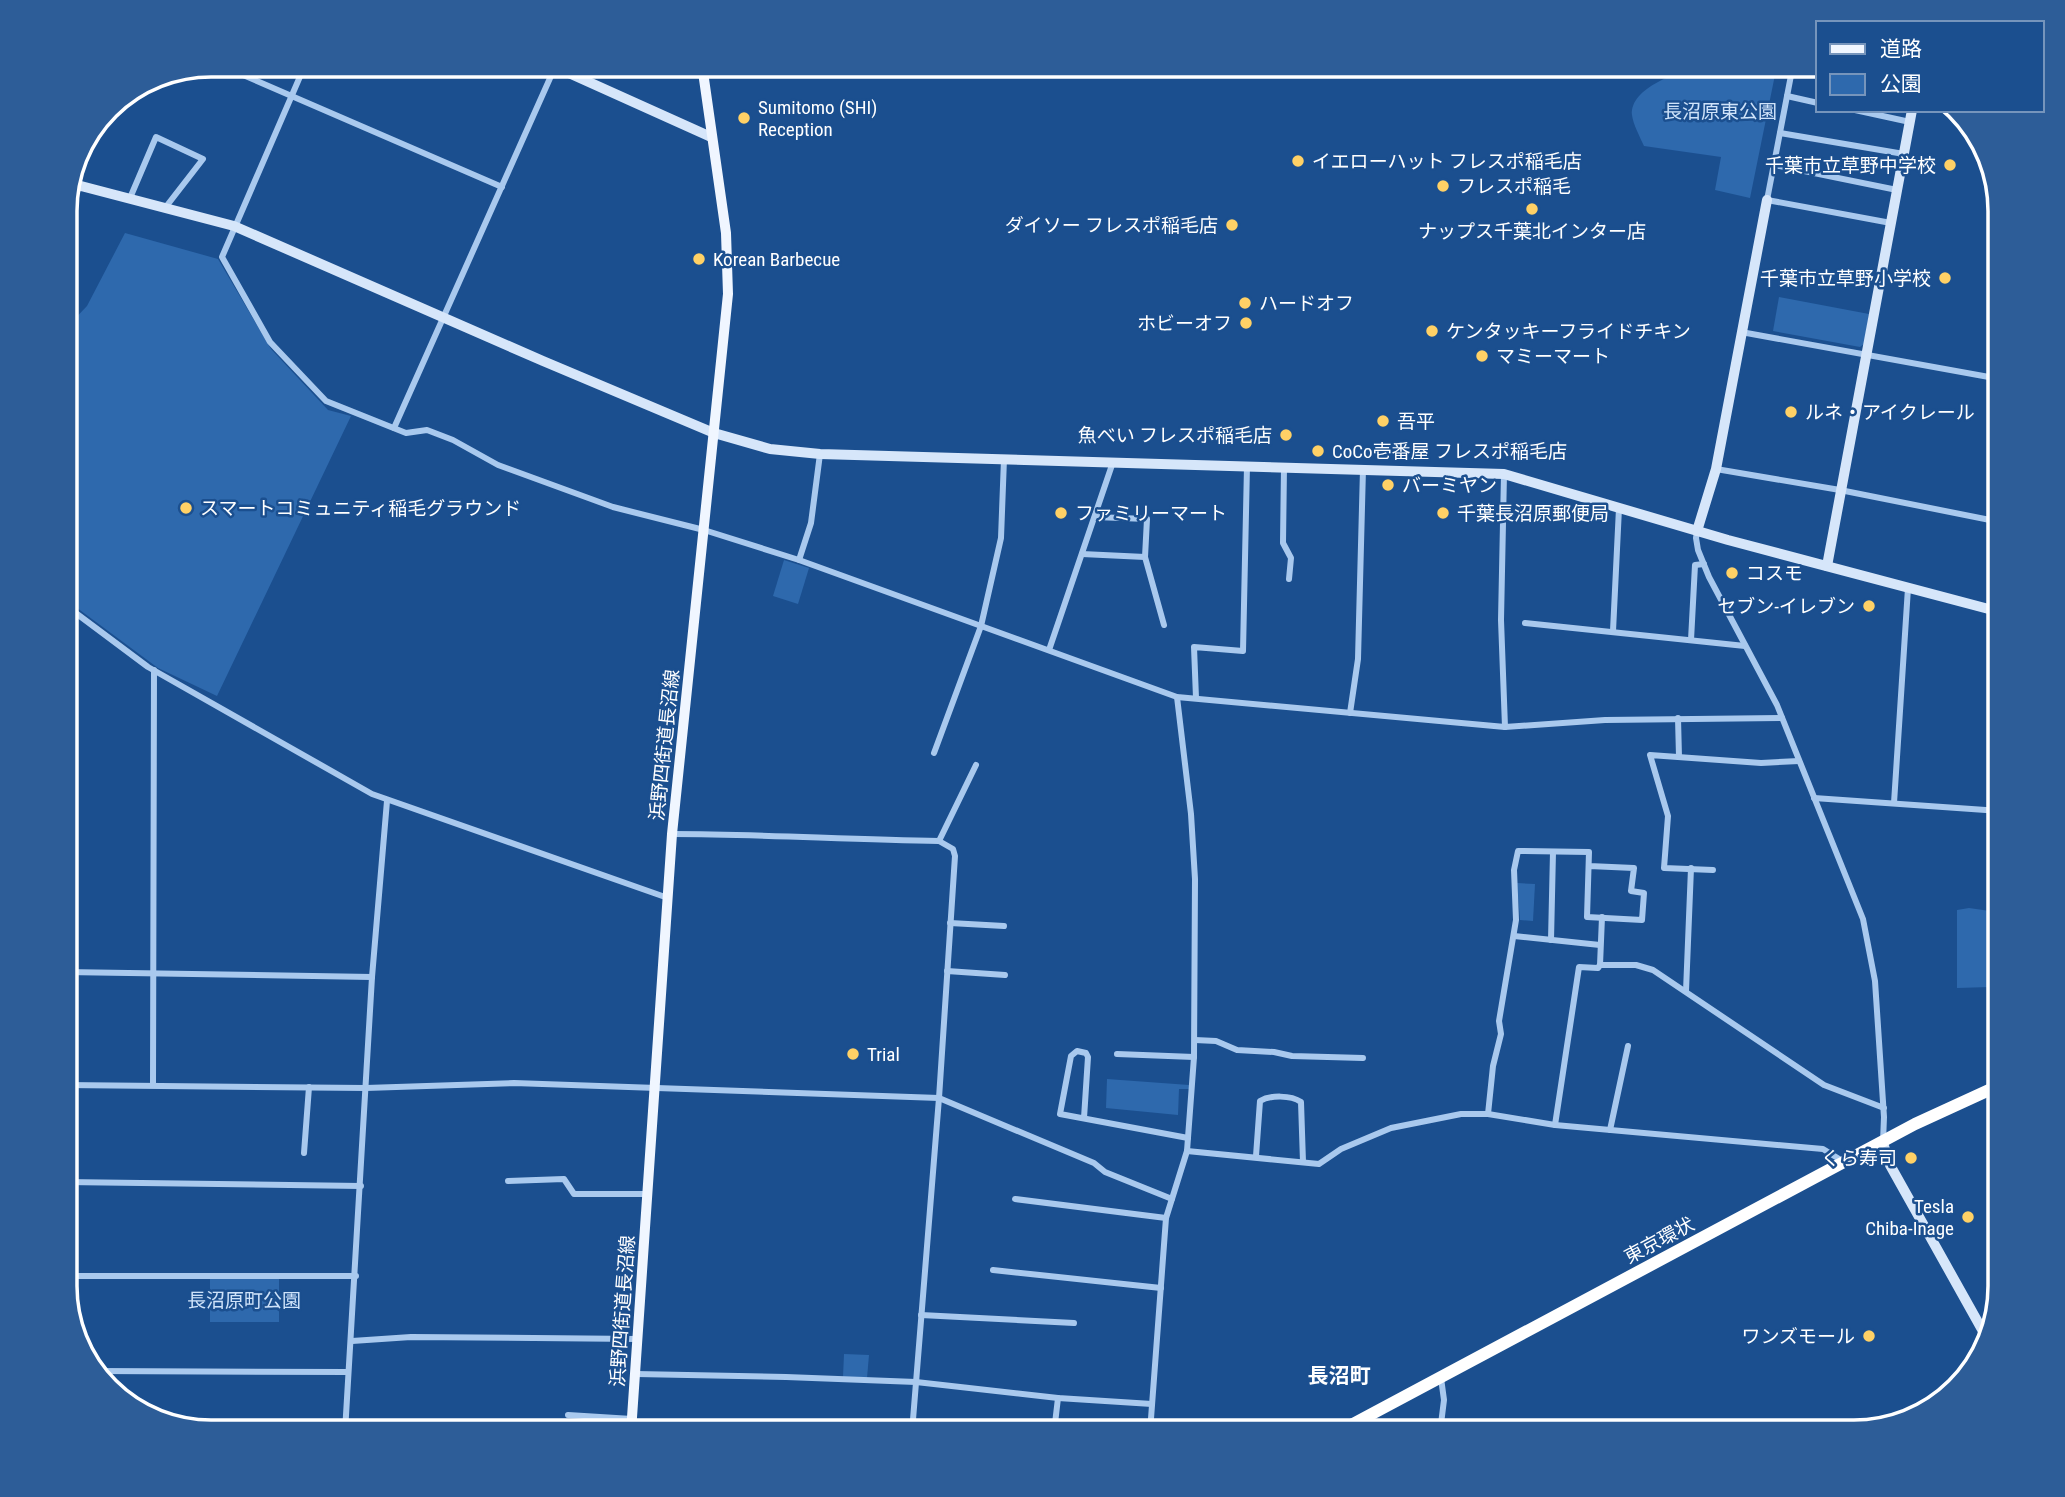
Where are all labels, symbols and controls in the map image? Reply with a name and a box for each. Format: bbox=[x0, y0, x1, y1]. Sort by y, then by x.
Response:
legend bbox=[1816, 21, 2044, 112]
text: 道路 bbox=[1880, 37, 1922, 61]
text: 公園 bbox=[1880, 72, 1922, 96]
place label: Sumitomo (SHI) Reception bbox=[758, 96, 877, 141]
park label: 長沼原東公園 bbox=[1663, 100, 1777, 123]
marker: Sumitomo (SHI) Reception bbox=[736, 110, 752, 126]
place label: イエローハット フレスポ稲毛店 bbox=[1312, 150, 1582, 173]
marker: イエローハット フレスポ稲毛店 bbox=[1290, 153, 1306, 169]
place label: 千葉市立草野中学校 bbox=[1765, 154, 1936, 177]
marker: 千葉市立草野中学校 bbox=[1942, 157, 1958, 173]
place label: フレスポ稲毛 bbox=[1457, 175, 1571, 198]
marker: フレスポ稲毛 bbox=[1435, 178, 1451, 194]
marker: ナップス千葉北インター店 bbox=[1524, 201, 1540, 217]
place label: ダイソー フレスポ稲毛店 bbox=[1005, 214, 1218, 237]
marker: ダイソー フレスポ稲毛店 bbox=[1224, 217, 1240, 233]
place label: ナップス千葉北インター店 bbox=[1418, 220, 1646, 243]
place label: Korean Barbecue bbox=[713, 248, 840, 271]
marker: Korean Barbecue bbox=[691, 251, 707, 267]
place label: 千葉市立草野小学校 bbox=[1760, 267, 1931, 290]
marker: 千葉市立草野小学校 bbox=[1937, 270, 1953, 286]
place label: ハードオフ bbox=[1259, 292, 1354, 315]
marker: ハードオフ bbox=[1237, 295, 1253, 311]
place label: ホビーオフ bbox=[1137, 312, 1232, 335]
marker: ホビーオフ bbox=[1238, 315, 1254, 331]
place label: ケンタッキーフライドチキン bbox=[1446, 320, 1691, 343]
marker: ケンタッキーフライドチキン bbox=[1424, 323, 1440, 339]
place label: マミーマート bbox=[1496, 345, 1610, 368]
marker: マミーマート bbox=[1474, 348, 1490, 364]
place label: ルネ・アイクレール bbox=[1805, 401, 1975, 424]
marker: ルネ・アイクレール bbox=[1783, 404, 1799, 420]
place label: 吾平 bbox=[1397, 410, 1435, 433]
marker: 吾平 bbox=[1375, 413, 1391, 429]
place label: 魚べい フレスポ稲毛店 bbox=[1078, 424, 1272, 447]
marker: 魚べい フレスポ稲毛店 bbox=[1278, 427, 1294, 443]
place label: CoCo壱番屋 フレスポ稲毛店 bbox=[1332, 440, 1567, 463]
marker: CoCo壱番屋 フレスポ稲毛店 bbox=[1310, 443, 1326, 459]
place label: バーミヤン bbox=[1402, 474, 1497, 497]
marker: バーミヤン bbox=[1380, 477, 1396, 493]
place label: スマートコミュニティ稲毛グラウンド bbox=[200, 497, 521, 520]
marker: スマートコミュニティ稲毛グラウンド bbox=[178, 500, 194, 516]
place label: ファミリーマート bbox=[1075, 502, 1227, 525]
place label: 千葉長沼原郵便局 bbox=[1457, 502, 1609, 525]
marker: ファミリーマート bbox=[1053, 505, 1069, 521]
marker: 千葉長沼原郵便局 bbox=[1435, 505, 1451, 521]
place label: コスモ bbox=[1746, 562, 1803, 585]
marker: コスモ bbox=[1724, 565, 1740, 581]
place label: セブン-イレブン bbox=[1717, 595, 1855, 618]
marker: セブン-イレブン bbox=[1861, 598, 1877, 614]
street label: 浜野四街道長沼線 bbox=[645, 668, 684, 822]
place label: Trial bbox=[867, 1043, 900, 1066]
marker: Trial bbox=[845, 1046, 861, 1062]
place label: くら寿司 bbox=[1821, 1147, 1897, 1170]
marker: くら寿司 bbox=[1903, 1150, 1919, 1166]
place label: Tesla Chiba-Inage bbox=[1865, 1195, 1954, 1240]
marker: Tesla Chiba-Inage bbox=[1960, 1209, 1976, 1225]
street label: 東京環状 bbox=[1620, 1212, 1698, 1268]
street label: 浜野四街道長沼線 bbox=[606, 1234, 639, 1388]
park label: 長沼原町公園 bbox=[187, 1289, 301, 1312]
place label: ワンズモール bbox=[1741, 1325, 1855, 1348]
marker: ワンズモール bbox=[1861, 1328, 1877, 1344]
district label: 長沼町 bbox=[1308, 1364, 1371, 1388]

